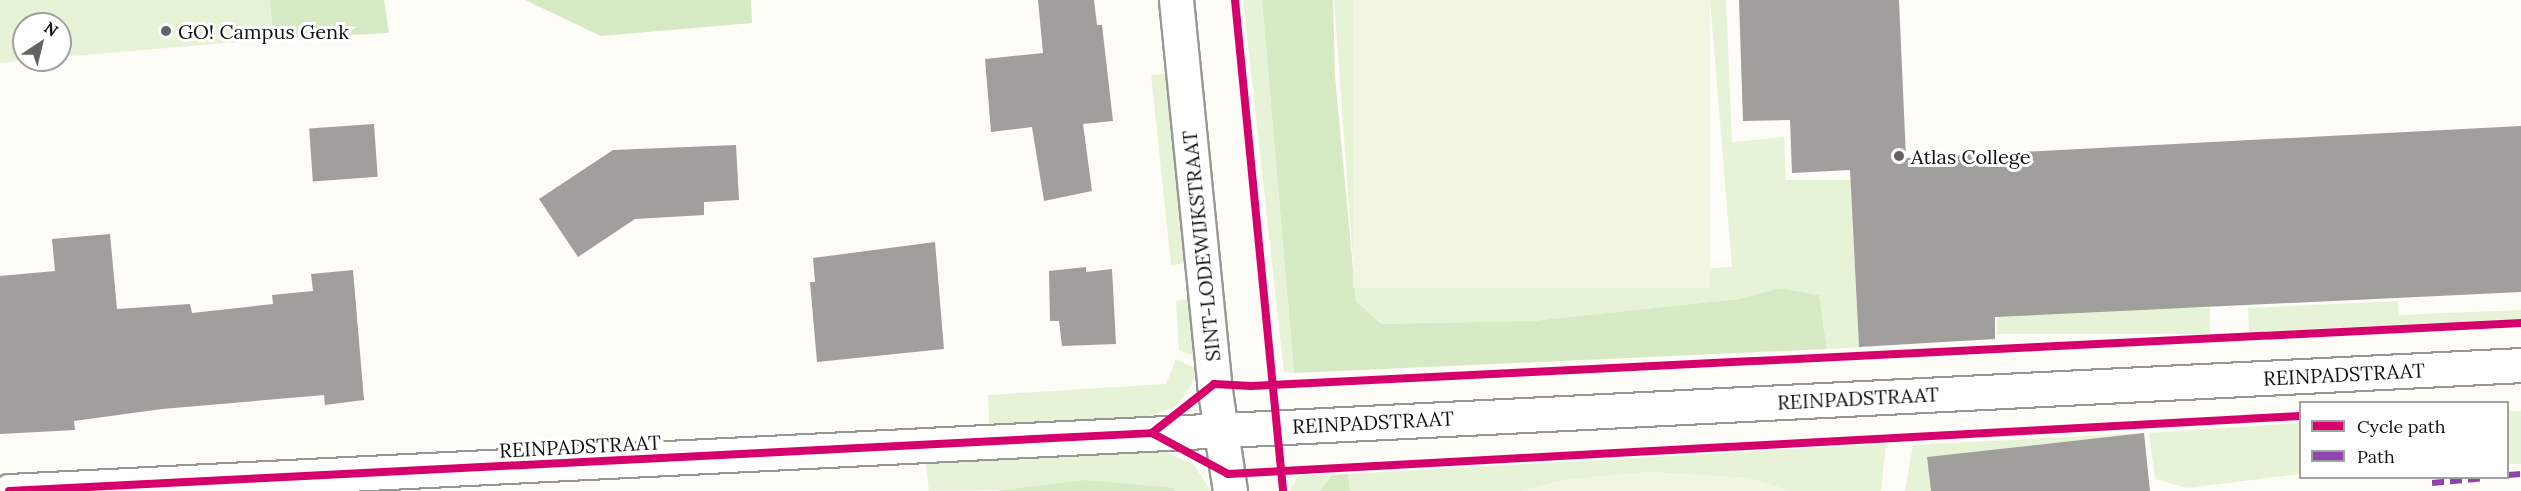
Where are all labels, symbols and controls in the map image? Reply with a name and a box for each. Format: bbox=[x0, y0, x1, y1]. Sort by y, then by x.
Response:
north arrow bbox=[12, 12, 72, 72]
text: N bbox=[40, 17, 62, 41]
place label: GO! Campus Genk bbox=[178, 19, 349, 43]
marker: GO! Campus Genk bbox=[159, 24, 173, 38]
street label: SINT-LODEWIJKSTRAAT bbox=[1177, 129, 1225, 363]
place label: Atlas College bbox=[1911, 144, 2031, 168]
marker: Atlas College bbox=[1892, 149, 1906, 163]
street label: REINPADSTRAAT bbox=[2263, 358, 2425, 390]
street label: REINPADSTRAAT bbox=[1777, 382, 1939, 414]
legend bbox=[2299, 401, 2509, 479]
street label: REINPADSTRAAT bbox=[1292, 406, 1454, 438]
text: Cycle path bbox=[2357, 415, 2446, 438]
street label: REINPADSTRAAT bbox=[499, 430, 661, 462]
text: Path bbox=[2357, 445, 2395, 468]

